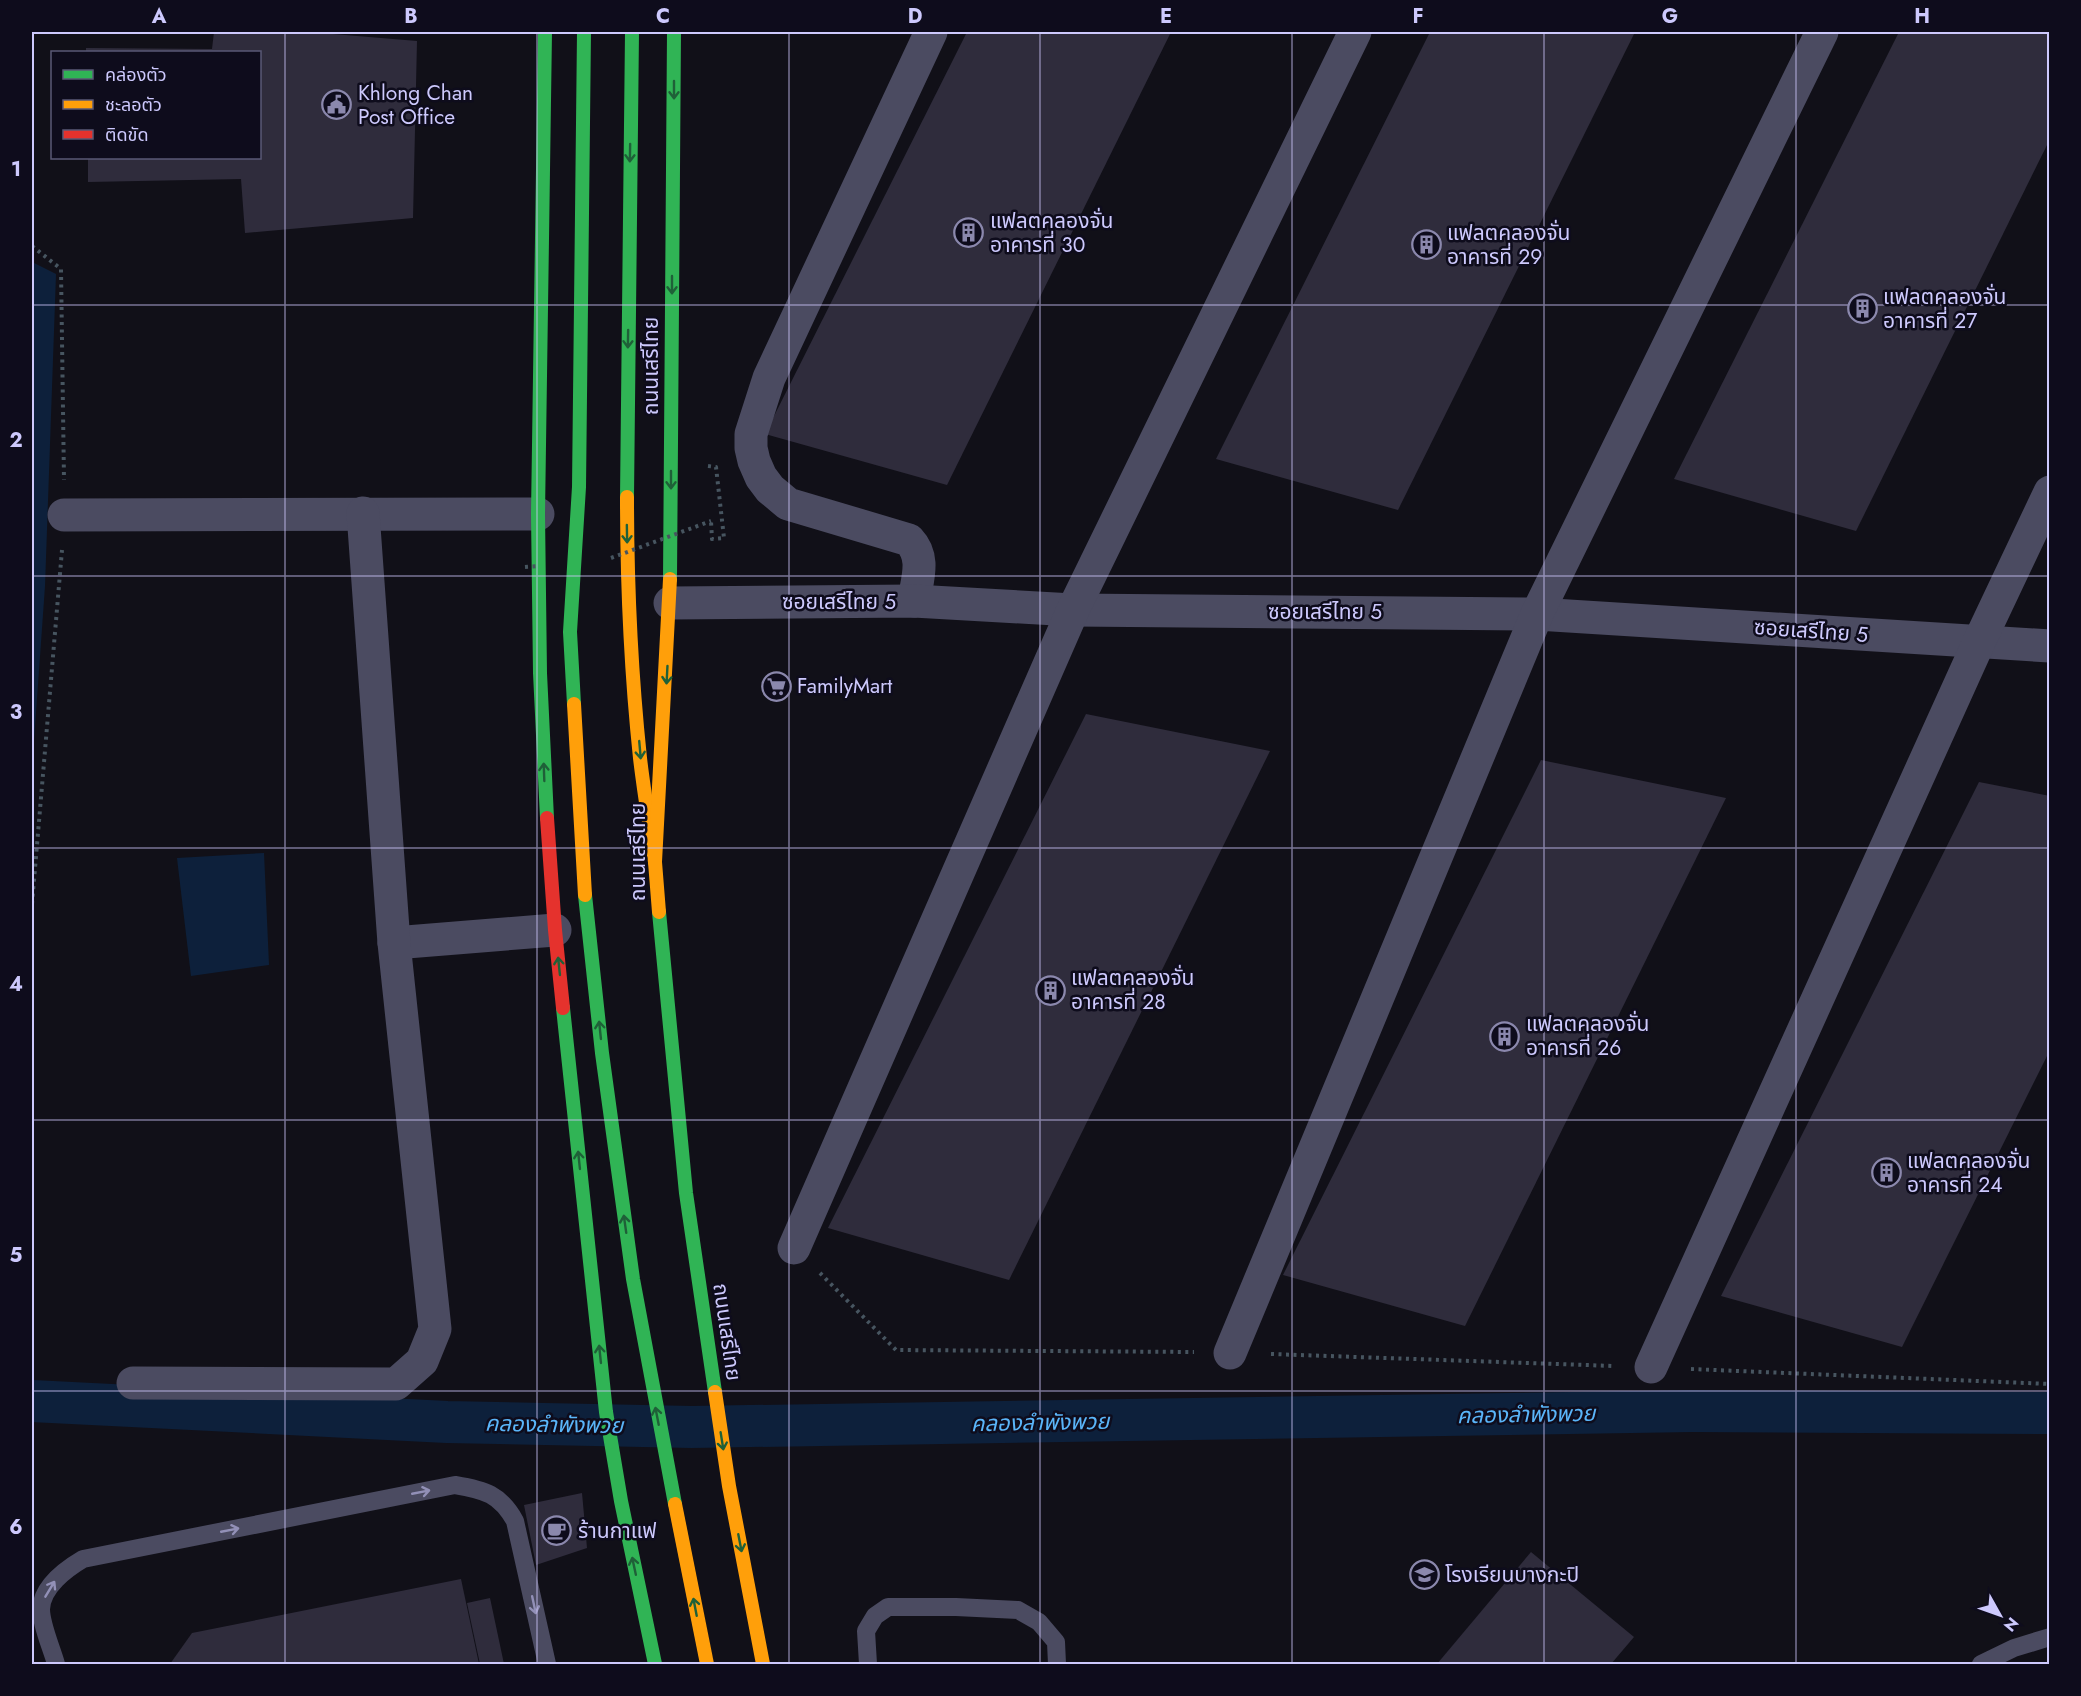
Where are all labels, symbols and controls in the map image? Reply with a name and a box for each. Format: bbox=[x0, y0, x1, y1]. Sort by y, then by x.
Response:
text: A bbox=[151, 2, 167, 31]
text: B bbox=[404, 2, 418, 31]
text: C bbox=[656, 2, 670, 31]
text: D bbox=[908, 2, 922, 31]
text: E bbox=[1160, 2, 1172, 31]
text: F bbox=[1412, 2, 1424, 31]
text: G bbox=[1662, 2, 1678, 31]
text: H bbox=[1914, 2, 1930, 31]
legend bbox=[51, 51, 261, 159]
text: คล่องตัว bbox=[105, 62, 167, 88]
place label: Khlong Chan Post Office bbox=[358, 78, 473, 132]
one-way arrow bbox=[668, 79, 679, 99]
public building icon: Khlong Chan Post Office bbox=[321, 89, 353, 121]
text: ชะลอตัว bbox=[105, 92, 162, 118]
text: ติดขัด bbox=[105, 122, 148, 148]
one-way arrow bbox=[624, 142, 636, 162]
text: 1 bbox=[11, 155, 21, 184]
place label: แฟลตคลองจั่น อาคารที่ 30 bbox=[990, 206, 1113, 260]
building icon: แฟลตคลองจั่น อาคารที่ 30 bbox=[953, 217, 985, 249]
place label: แฟลตคลองจั่น อาคารที่ 29 bbox=[1447, 218, 1570, 272]
building icon: แฟลตคลองจั่น อาคารที่ 29 bbox=[1410, 229, 1442, 261]
one-way arrow bbox=[667, 274, 678, 294]
place label: แฟลตคลองจั่น อาคารที่ 27 bbox=[1883, 282, 2006, 336]
building icon: แฟลตคลองจั่น อาคารที่ 27 bbox=[1846, 293, 1878, 325]
street label: ถนนเสรีไทย bbox=[636, 317, 666, 415]
one-way arrow bbox=[622, 329, 634, 349]
text: 2 bbox=[9, 426, 23, 455]
one-way arrow bbox=[665, 469, 677, 489]
one-way arrow bbox=[621, 524, 633, 544]
street label: ซอยเสรีไทย 5 bbox=[782, 587, 896, 617]
street label: ซอยเสรีไทย 5 bbox=[1268, 597, 1382, 627]
street label: ซอยเสรีไทย 5 bbox=[1753, 612, 1869, 650]
one-way arrow bbox=[661, 664, 672, 684]
supermarket icon: FamilyMart bbox=[760, 670, 792, 702]
place label: FamilyMart bbox=[797, 671, 892, 701]
text: 3 bbox=[10, 698, 22, 727]
one-way arrow bbox=[635, 739, 646, 759]
one-way arrow bbox=[539, 762, 550, 782]
street label: ถนนเสรีไทย bbox=[623, 803, 653, 901]
one-way arrow bbox=[553, 956, 564, 976]
place label: แฟลตคลองจั่น อาคารที่ 28 bbox=[1071, 963, 1194, 1017]
text: 4 bbox=[9, 970, 23, 999]
building icon: แฟลตคลองจั่น อาคารที่ 28 bbox=[1034, 974, 1066, 1006]
place label: แฟลตคลองจั่น อาคารที่ 26 bbox=[1526, 1009, 1649, 1063]
building icon: แฟลตคลองจั่น อาคารที่ 26 bbox=[1489, 1020, 1521, 1052]
one-way arrow bbox=[594, 1021, 605, 1041]
place label: แฟลตคลองจั่น อาคารที่ 24 bbox=[1907, 1146, 2030, 1200]
one-way arrow bbox=[573, 1150, 584, 1170]
building icon: แฟลตคลองจั่น อาคารที่ 24 bbox=[1870, 1157, 1902, 1189]
one-way arrow bbox=[620, 1214, 631, 1234]
text: 5 bbox=[10, 1241, 23, 1270]
street label: ถนนเสรีไทย bbox=[705, 1281, 749, 1383]
one-way arrow bbox=[594, 1344, 605, 1364]
water label: คลองลำพังพวย bbox=[1457, 1397, 1597, 1431]
water label: คลองลำพังพวย bbox=[971, 1405, 1111, 1439]
water label: คลองลำพังพวย bbox=[485, 1407, 625, 1441]
one-way arrow bbox=[651, 1407, 662, 1426]
one-way arrow bbox=[716, 1431, 727, 1451]
one-way arrow bbox=[410, 1486, 430, 1497]
text: 6 bbox=[9, 1513, 23, 1542]
cafe icon: ร้านกาแฟ bbox=[541, 1515, 573, 1547]
place label: ร้านกาแฟ bbox=[578, 1516, 657, 1546]
one-way arrow bbox=[219, 1524, 239, 1535]
one-way arrow bbox=[735, 1533, 746, 1552]
one-way arrow bbox=[628, 1557, 640, 1576]
school or university icon: โรงเรียนบางกะปิ bbox=[1408, 1559, 1440, 1591]
place label: โรงเรียนบางกะปิ bbox=[1445, 1560, 1579, 1590]
one-way arrow bbox=[44, 1581, 56, 1598]
north arrow bbox=[1970, 1585, 2030, 1645]
one-way arrow bbox=[528, 1595, 540, 1614]
one-way arrow bbox=[689, 1598, 701, 1617]
text: N bbox=[1998, 1612, 2024, 1637]

